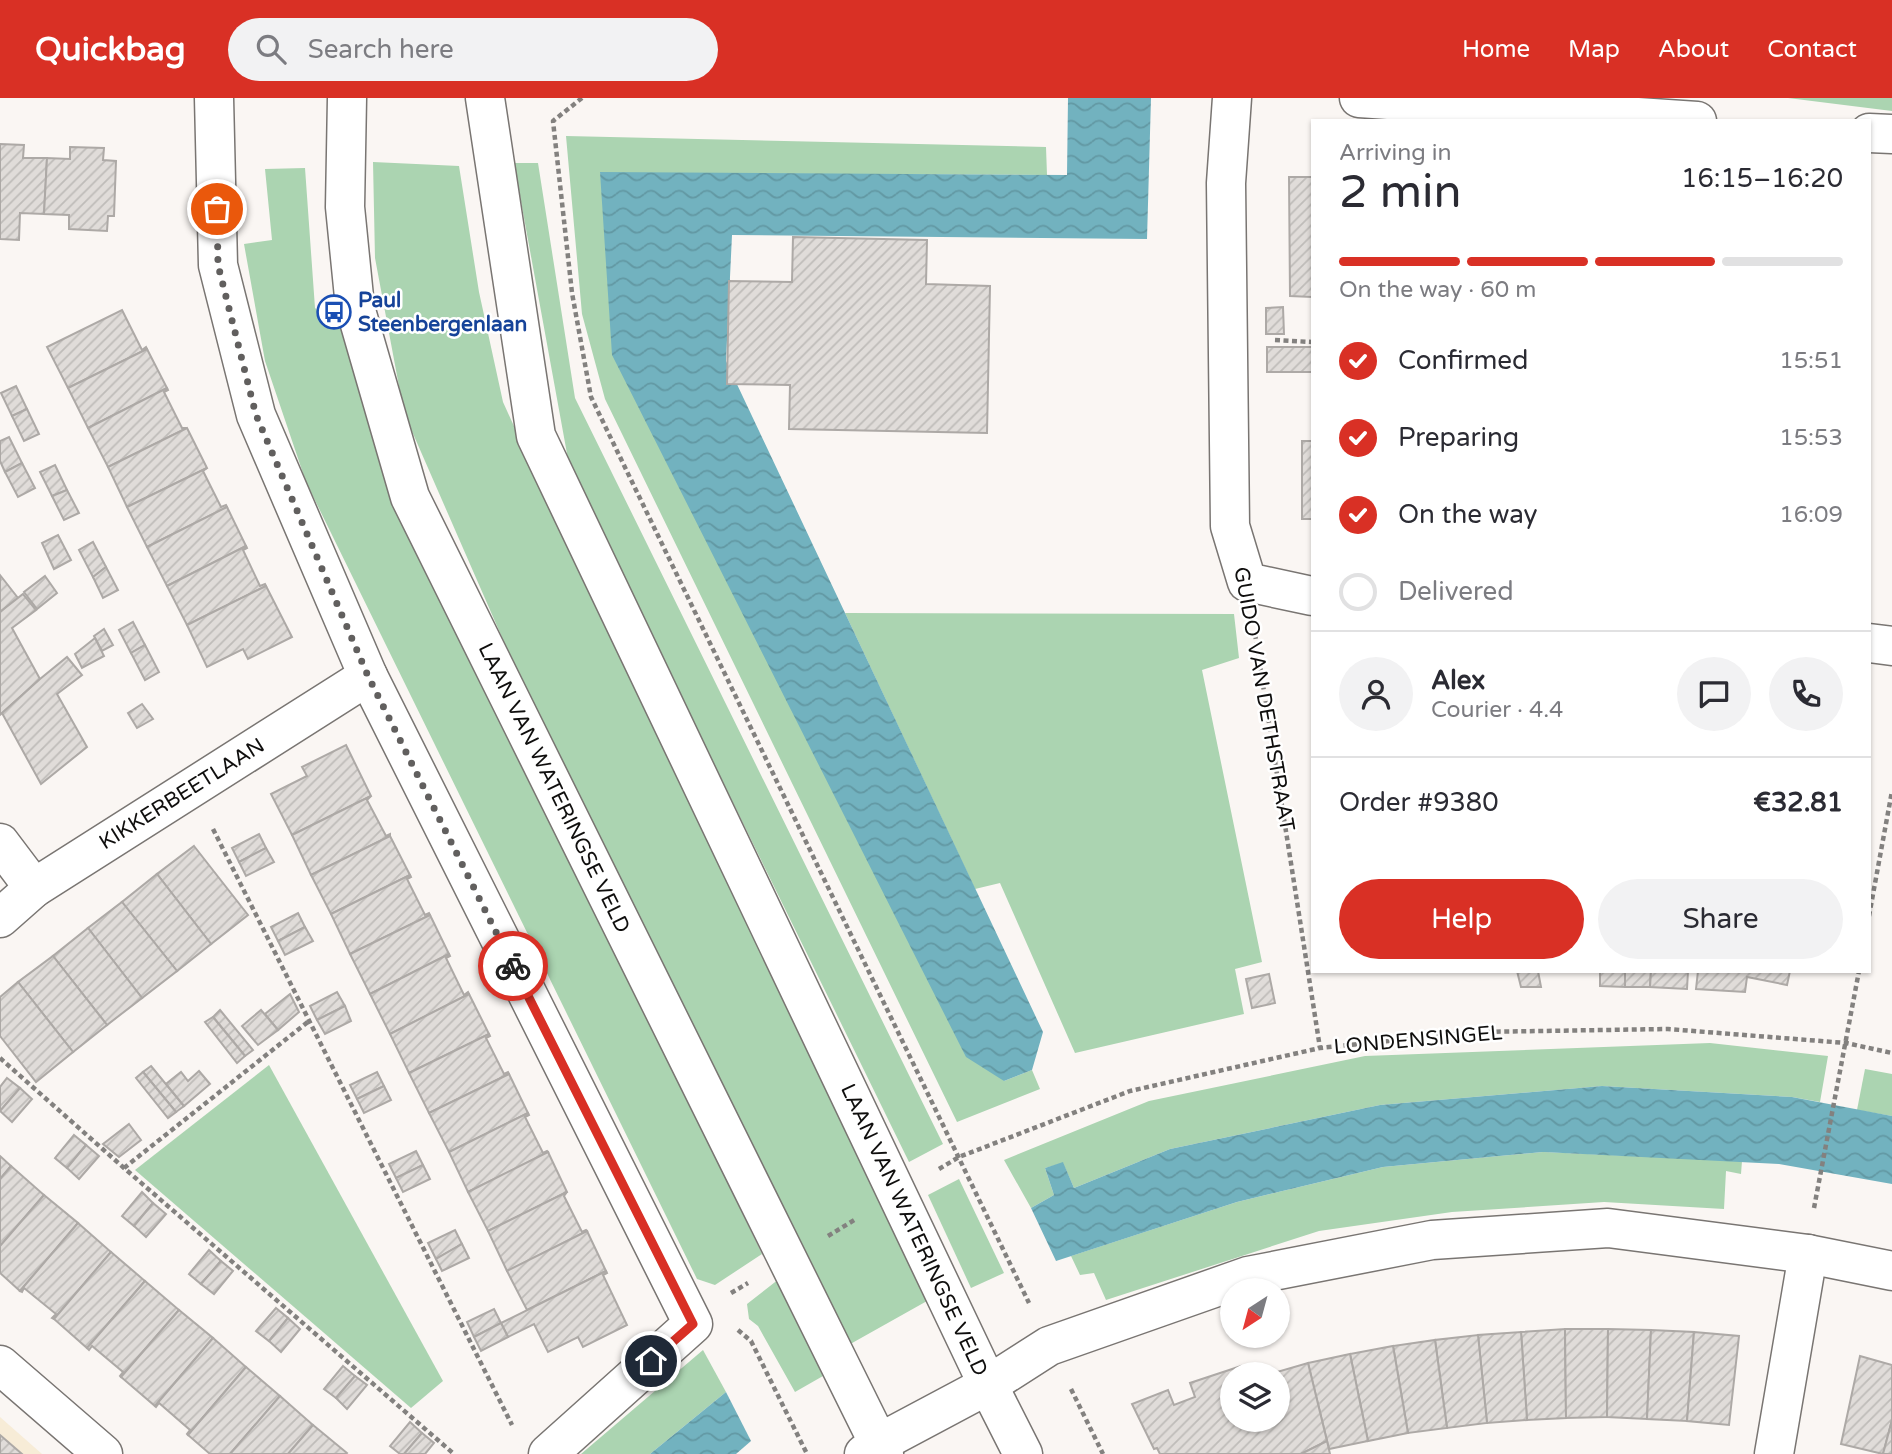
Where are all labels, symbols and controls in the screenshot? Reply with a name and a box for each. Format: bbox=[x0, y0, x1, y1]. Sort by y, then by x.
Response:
search box bbox=[228, 18, 718, 81]
text: Quickbag bbox=[35, 30, 186, 69]
icon: search bbox=[252, 30, 290, 68]
text: Search here bbox=[308, 34, 454, 65]
text: Home bbox=[1462, 35, 1530, 64]
text: Map bbox=[1568, 35, 1620, 64]
text: About bbox=[1658, 35, 1729, 64]
text: Contact bbox=[1767, 35, 1857, 64]
text: Arriving in bbox=[1339, 139, 1452, 167]
text: 16:15–16:20 bbox=[1681, 163, 1843, 194]
text: 2 min bbox=[1339, 165, 1462, 220]
pin bbox=[187, 179, 247, 239]
icon: bag bbox=[198, 190, 236, 228]
text: On the way · 60 m bbox=[1339, 276, 1536, 304]
place label: Paul Steenbergenlaan bbox=[358, 288, 527, 337]
bus stop icon: Paul Steenbergenlaan bbox=[315, 293, 353, 331]
icon: check bbox=[1339, 342, 1377, 380]
text: Confirmed bbox=[1398, 345, 1528, 376]
text: 15:51 bbox=[1779, 347, 1843, 375]
icon: check bbox=[1339, 419, 1377, 457]
text: Preparing bbox=[1398, 422, 1519, 453]
text: 15:53 bbox=[1779, 424, 1843, 452]
icon: check bbox=[1339, 496, 1377, 534]
text: On the way bbox=[1398, 499, 1538, 530]
text: 16:09 bbox=[1779, 501, 1843, 529]
street label: GUIDO VAN DETHSTRAAT bbox=[1228, 565, 1300, 833]
text: Delivered bbox=[1398, 576, 1514, 607]
street label: LAAN VAN WATERINGSE VELD bbox=[473, 639, 635, 937]
button: person bbox=[1339, 657, 1413, 731]
button: chat bbox=[1677, 657, 1751, 731]
button: phone bbox=[1769, 657, 1843, 731]
text: Alex bbox=[1431, 665, 1485, 696]
text: Courier · 4.4 bbox=[1431, 696, 1563, 724]
street label: KIKKERBEETLAAN bbox=[95, 733, 269, 855]
text: Order #9380 bbox=[1339, 787, 1499, 818]
text: €32.81 bbox=[1753, 787, 1843, 818]
button: Help bbox=[1339, 879, 1584, 959]
button: Share bbox=[1598, 879, 1843, 959]
courier bbox=[478, 931, 548, 1001]
icon: bike bbox=[494, 947, 532, 985]
street label: LONDENSINGEL bbox=[1333, 1020, 1503, 1060]
street label: LAAN VAN WATERINGSE VELD bbox=[835, 1080, 993, 1380]
north arrow bbox=[1220, 1278, 1290, 1348]
map controls bbox=[1220, 1278, 1290, 1432]
pin bbox=[621, 1331, 681, 1391]
icon: home bbox=[632, 1342, 670, 1380]
button: layers bbox=[1220, 1362, 1290, 1432]

